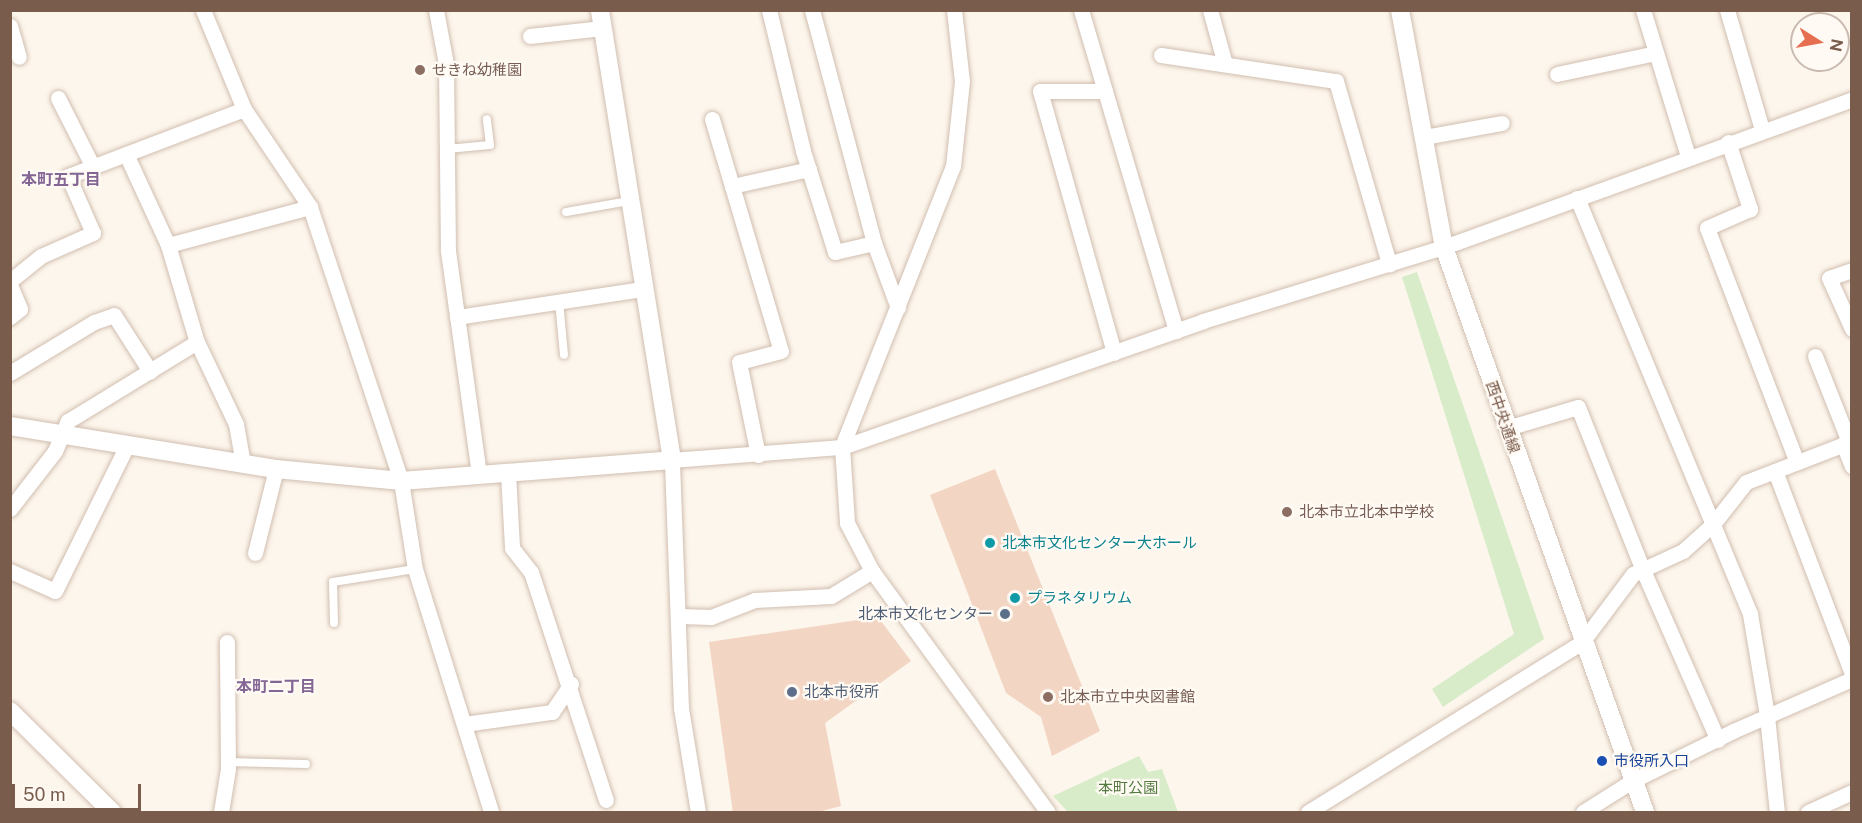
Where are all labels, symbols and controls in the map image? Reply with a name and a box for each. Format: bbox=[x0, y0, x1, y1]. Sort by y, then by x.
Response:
north arrow bbox=[1790, 12, 1850, 72]
text: N bbox=[1826, 37, 1847, 53]
place label: せきね幼稚園 bbox=[432, 61, 522, 79]
marker: せきね幼稚園 bbox=[413, 63, 427, 77]
district label: 本町五丁目 bbox=[21, 170, 101, 190]
street label: 西中央通線 bbox=[1482, 379, 1524, 455]
place label: 北本市立北本中学校 bbox=[1299, 503, 1434, 521]
marker: 北本市立北本中学校 bbox=[1280, 505, 1294, 519]
place label: 北本市文化センター大ホール bbox=[1002, 534, 1197, 552]
marker: 北本市文化センター大ホール bbox=[983, 536, 997, 550]
place label: プラネタリウム bbox=[1027, 589, 1132, 607]
marker: プラネタリウム bbox=[1008, 591, 1022, 605]
place label: 北本市文化センター bbox=[858, 605, 993, 623]
marker: 北本市文化センター bbox=[998, 607, 1012, 621]
district label: 本町二丁目 bbox=[236, 677, 316, 697]
place label: 北本市役所 bbox=[804, 683, 879, 701]
marker: 北本市役所 bbox=[785, 685, 799, 699]
place label: 北本市立中央図書館 bbox=[1060, 688, 1195, 706]
marker: 北本市立中央図書館 bbox=[1041, 690, 1055, 704]
place label: 市役所入口 bbox=[1614, 752, 1689, 770]
marker: 市役所入口 bbox=[1595, 754, 1609, 768]
scale bar bbox=[15, 772, 144, 810]
park label: 本町公園 bbox=[1098, 779, 1158, 797]
text: 50 m bbox=[23, 784, 66, 805]

